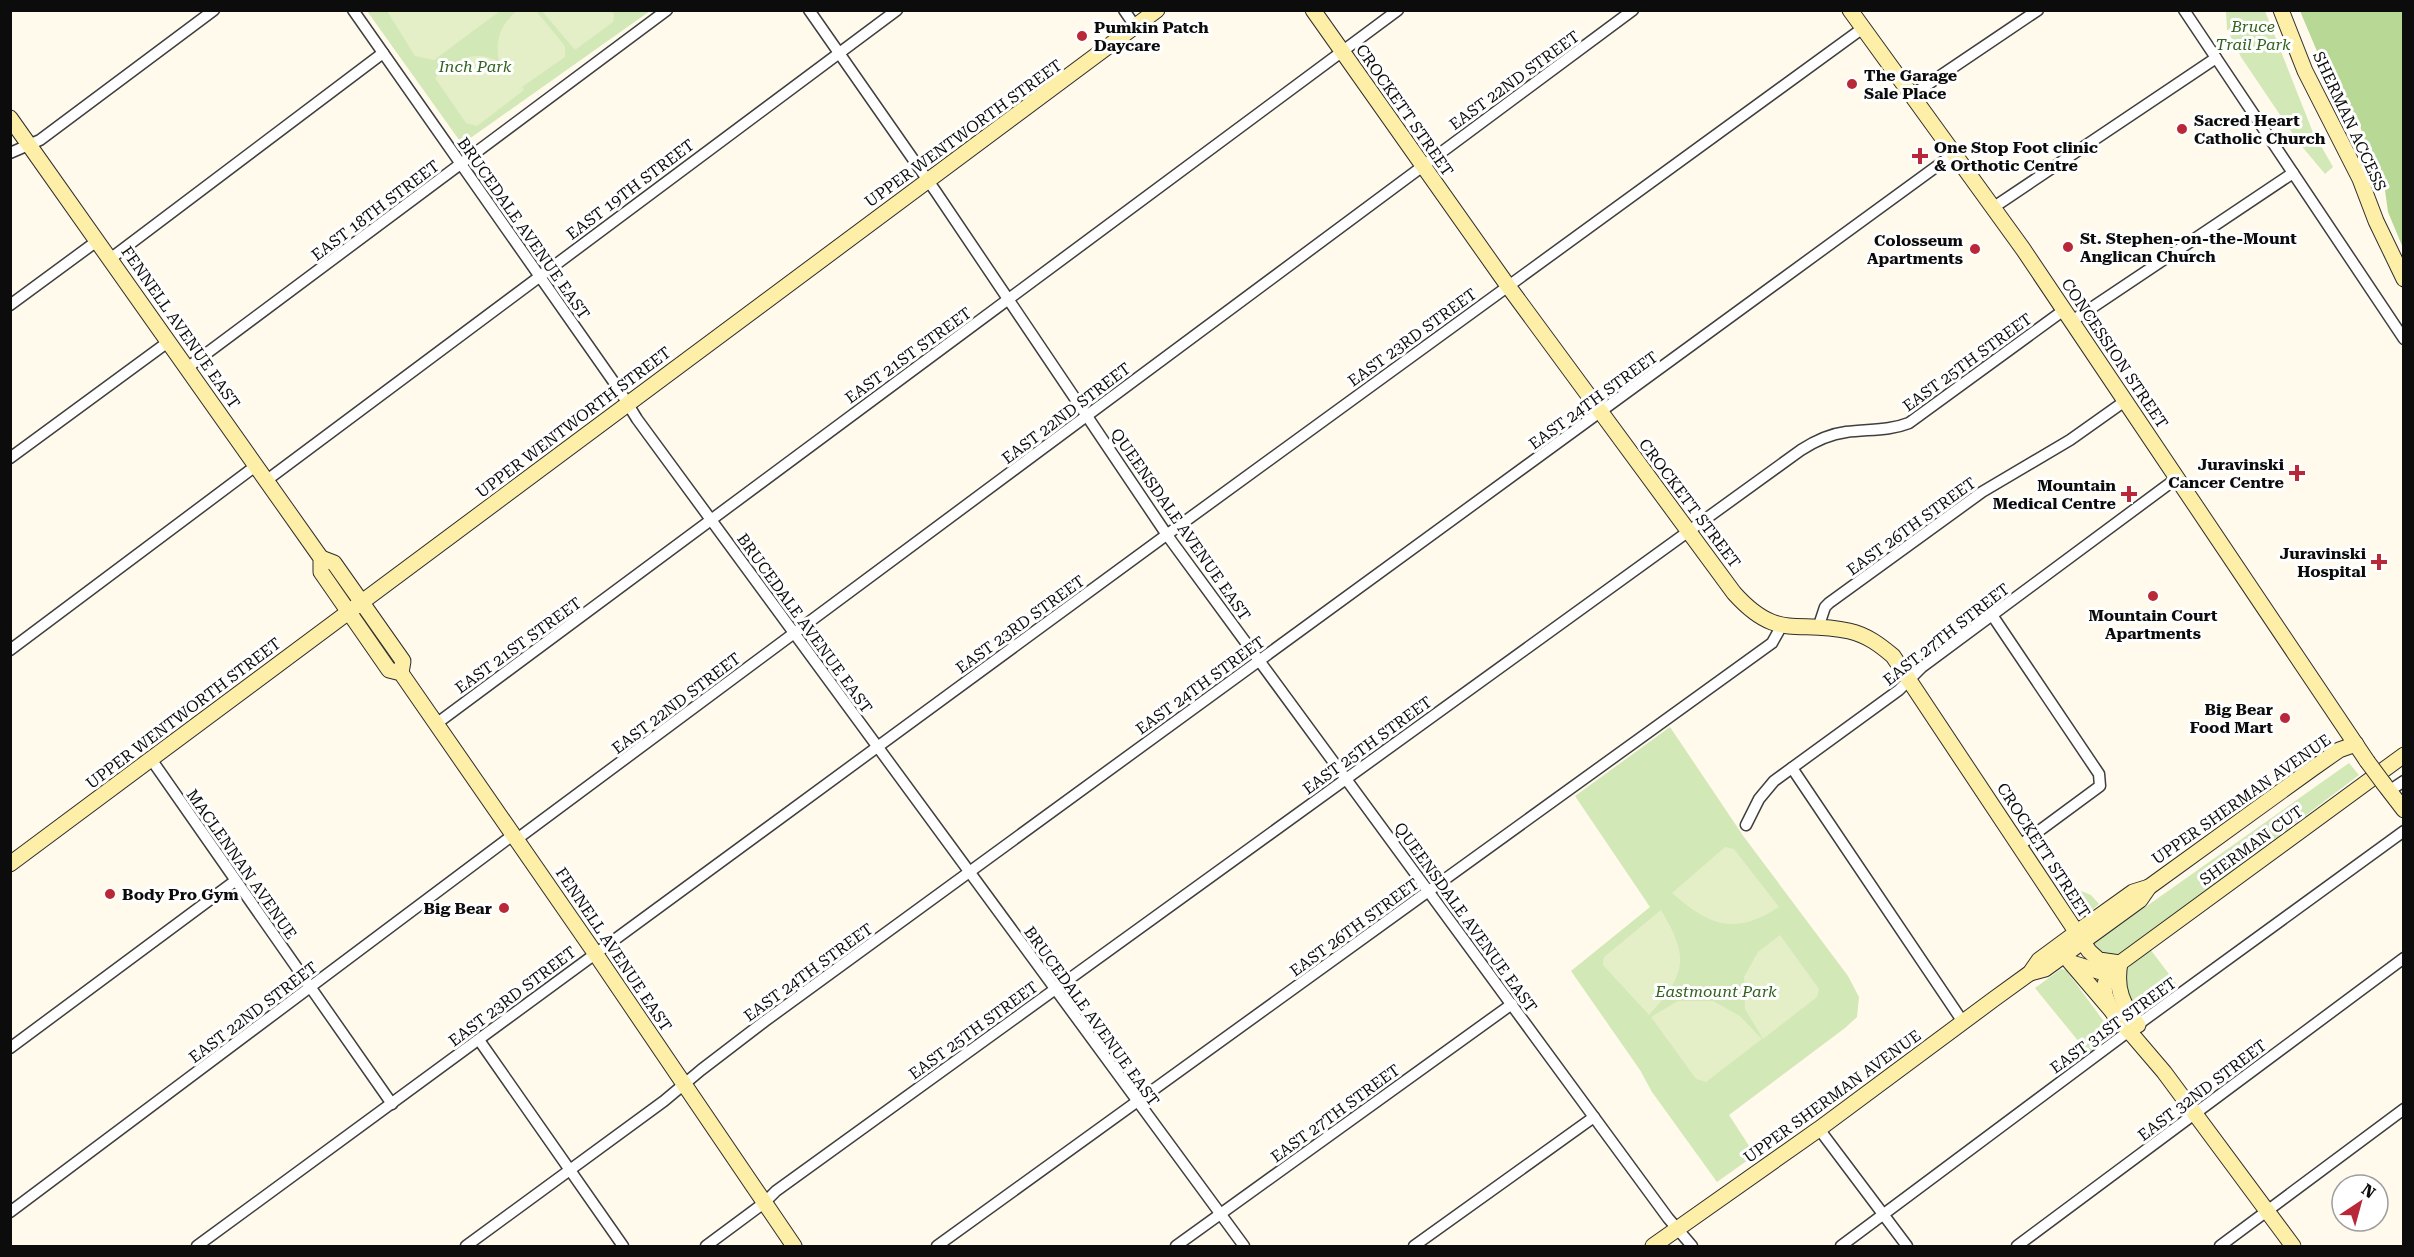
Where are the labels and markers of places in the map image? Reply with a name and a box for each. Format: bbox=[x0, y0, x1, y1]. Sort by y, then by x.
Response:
place label: Pumkin Patch Daycare bbox=[1094, 18, 1209, 55]
marker: Pumkin Patch Daycare bbox=[1075, 29, 1089, 43]
place label: The Garage Sale Place bbox=[1864, 66, 1957, 103]
marker: The Garage Sale Place bbox=[1845, 77, 1859, 91]
place label: Sacred Heart Catholic Church bbox=[2194, 111, 2326, 148]
marker: Sacred Heart Catholic Church bbox=[2175, 122, 2189, 136]
place label: One Stop Foot clinic & Orthotic Centre bbox=[1934, 138, 2098, 175]
marker: One Stop Foot clinic & Orthotic Centre bbox=[1911, 147, 1929, 165]
place label: St. Stephen-on-the-Mount Anglican Church bbox=[2080, 229, 2297, 266]
place label: Colosseum Apartments bbox=[1867, 231, 1964, 268]
marker: St. Stephen-on-the-Mount Anglican Church bbox=[2061, 240, 2075, 254]
marker: Colosseum Apartments bbox=[1968, 242, 1982, 256]
place label: Juravinski Cancer Centre bbox=[2168, 455, 2285, 492]
marker: Juravinski Cancer Centre bbox=[2288, 464, 2306, 482]
place label: Mountain Medical Centre bbox=[1993, 476, 2116, 513]
marker: Mountain Medical Centre bbox=[2120, 485, 2138, 503]
place label: Juravinski Hospital bbox=[2280, 544, 2367, 581]
marker: Juravinski Hospital bbox=[2370, 553, 2388, 571]
marker: Mountain Court Apartments bbox=[2146, 589, 2160, 603]
place label: Mountain Court Apartments bbox=[2088, 606, 2218, 643]
place label: Big Bear Food Mart bbox=[2190, 700, 2274, 737]
marker: Big Bear Food Mart bbox=[2278, 711, 2292, 725]
place label: Body Pro Gym bbox=[122, 885, 239, 904]
marker: Body Pro Gym bbox=[103, 887, 117, 901]
place label: Big Bear bbox=[424, 899, 492, 918]
marker: Big Bear bbox=[497, 901, 511, 915]

